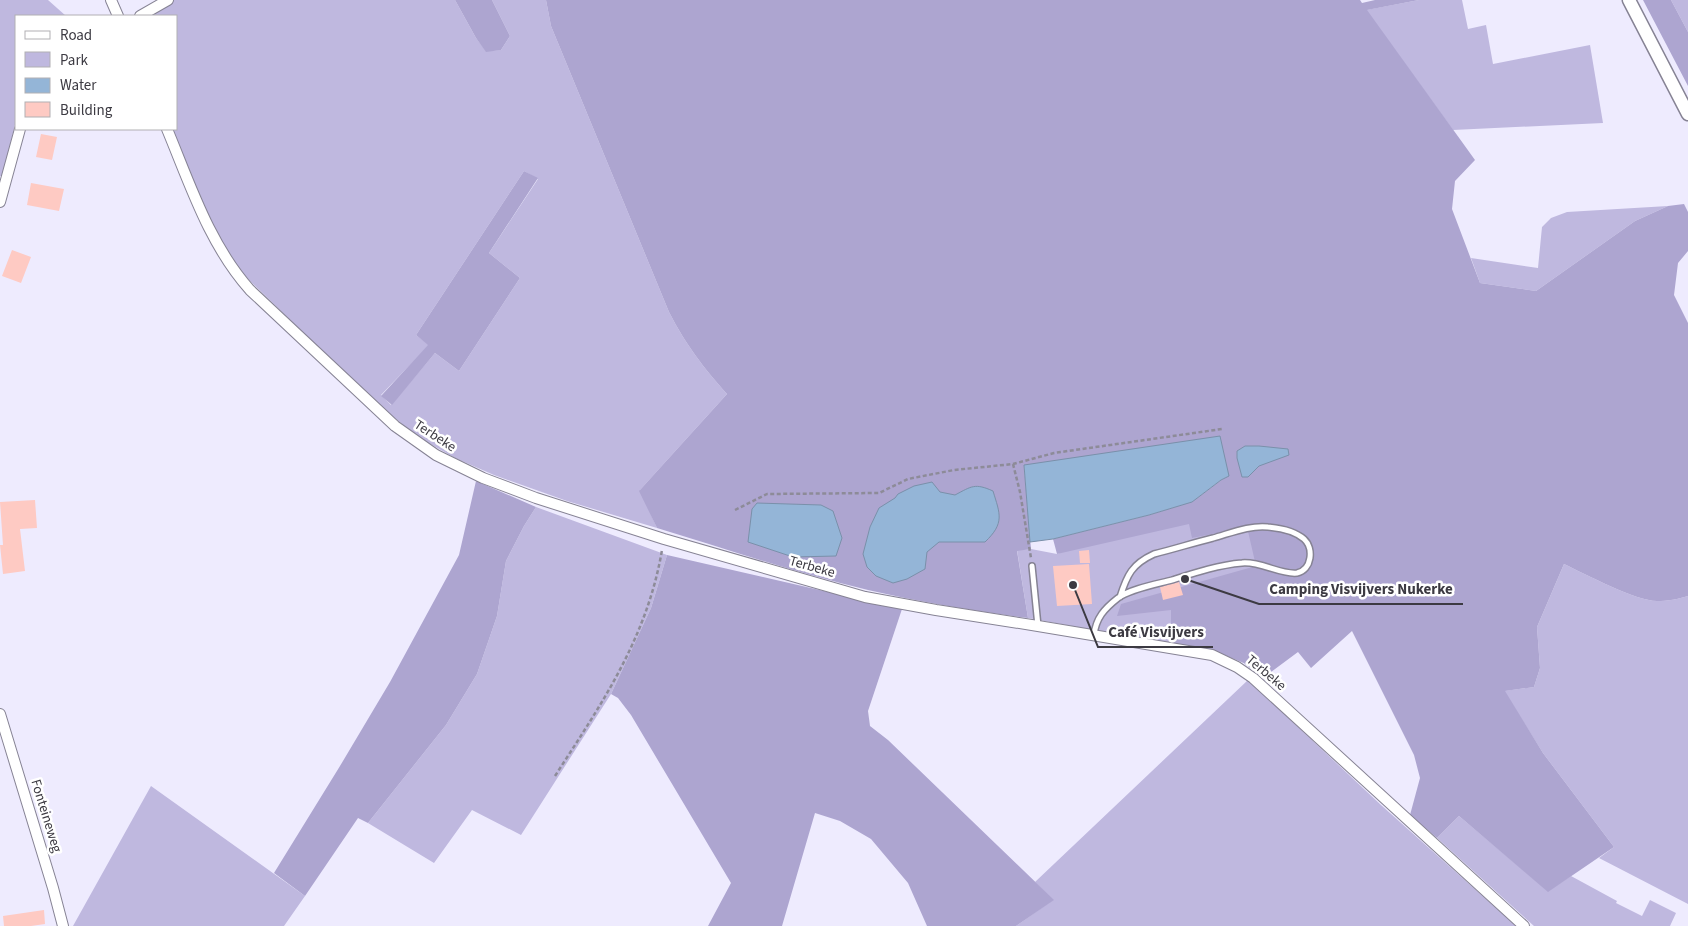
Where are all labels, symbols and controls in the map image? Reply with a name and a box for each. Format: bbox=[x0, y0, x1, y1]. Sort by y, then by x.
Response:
legend bbox=[15, 15, 178, 130]
text: Road bbox=[60, 25, 92, 46]
text: Park bbox=[60, 50, 89, 71]
text: Water bbox=[60, 75, 97, 96]
text: Building bbox=[60, 100, 113, 121]
street label: Terbeke bbox=[410, 415, 460, 457]
street label: Terbeke bbox=[787, 551, 837, 583]
callout: Camping Visvijvers Nukerke bbox=[1259, 574, 1463, 604]
text: Camping Visvijvers Nukerke bbox=[1269, 579, 1453, 600]
callout: Café Visvijvers bbox=[1098, 617, 1213, 647]
text: Café Visvijvers bbox=[1108, 622, 1204, 643]
street label: Terbeke bbox=[1242, 650, 1290, 696]
street label: Fonteineweg bbox=[25, 777, 67, 855]

